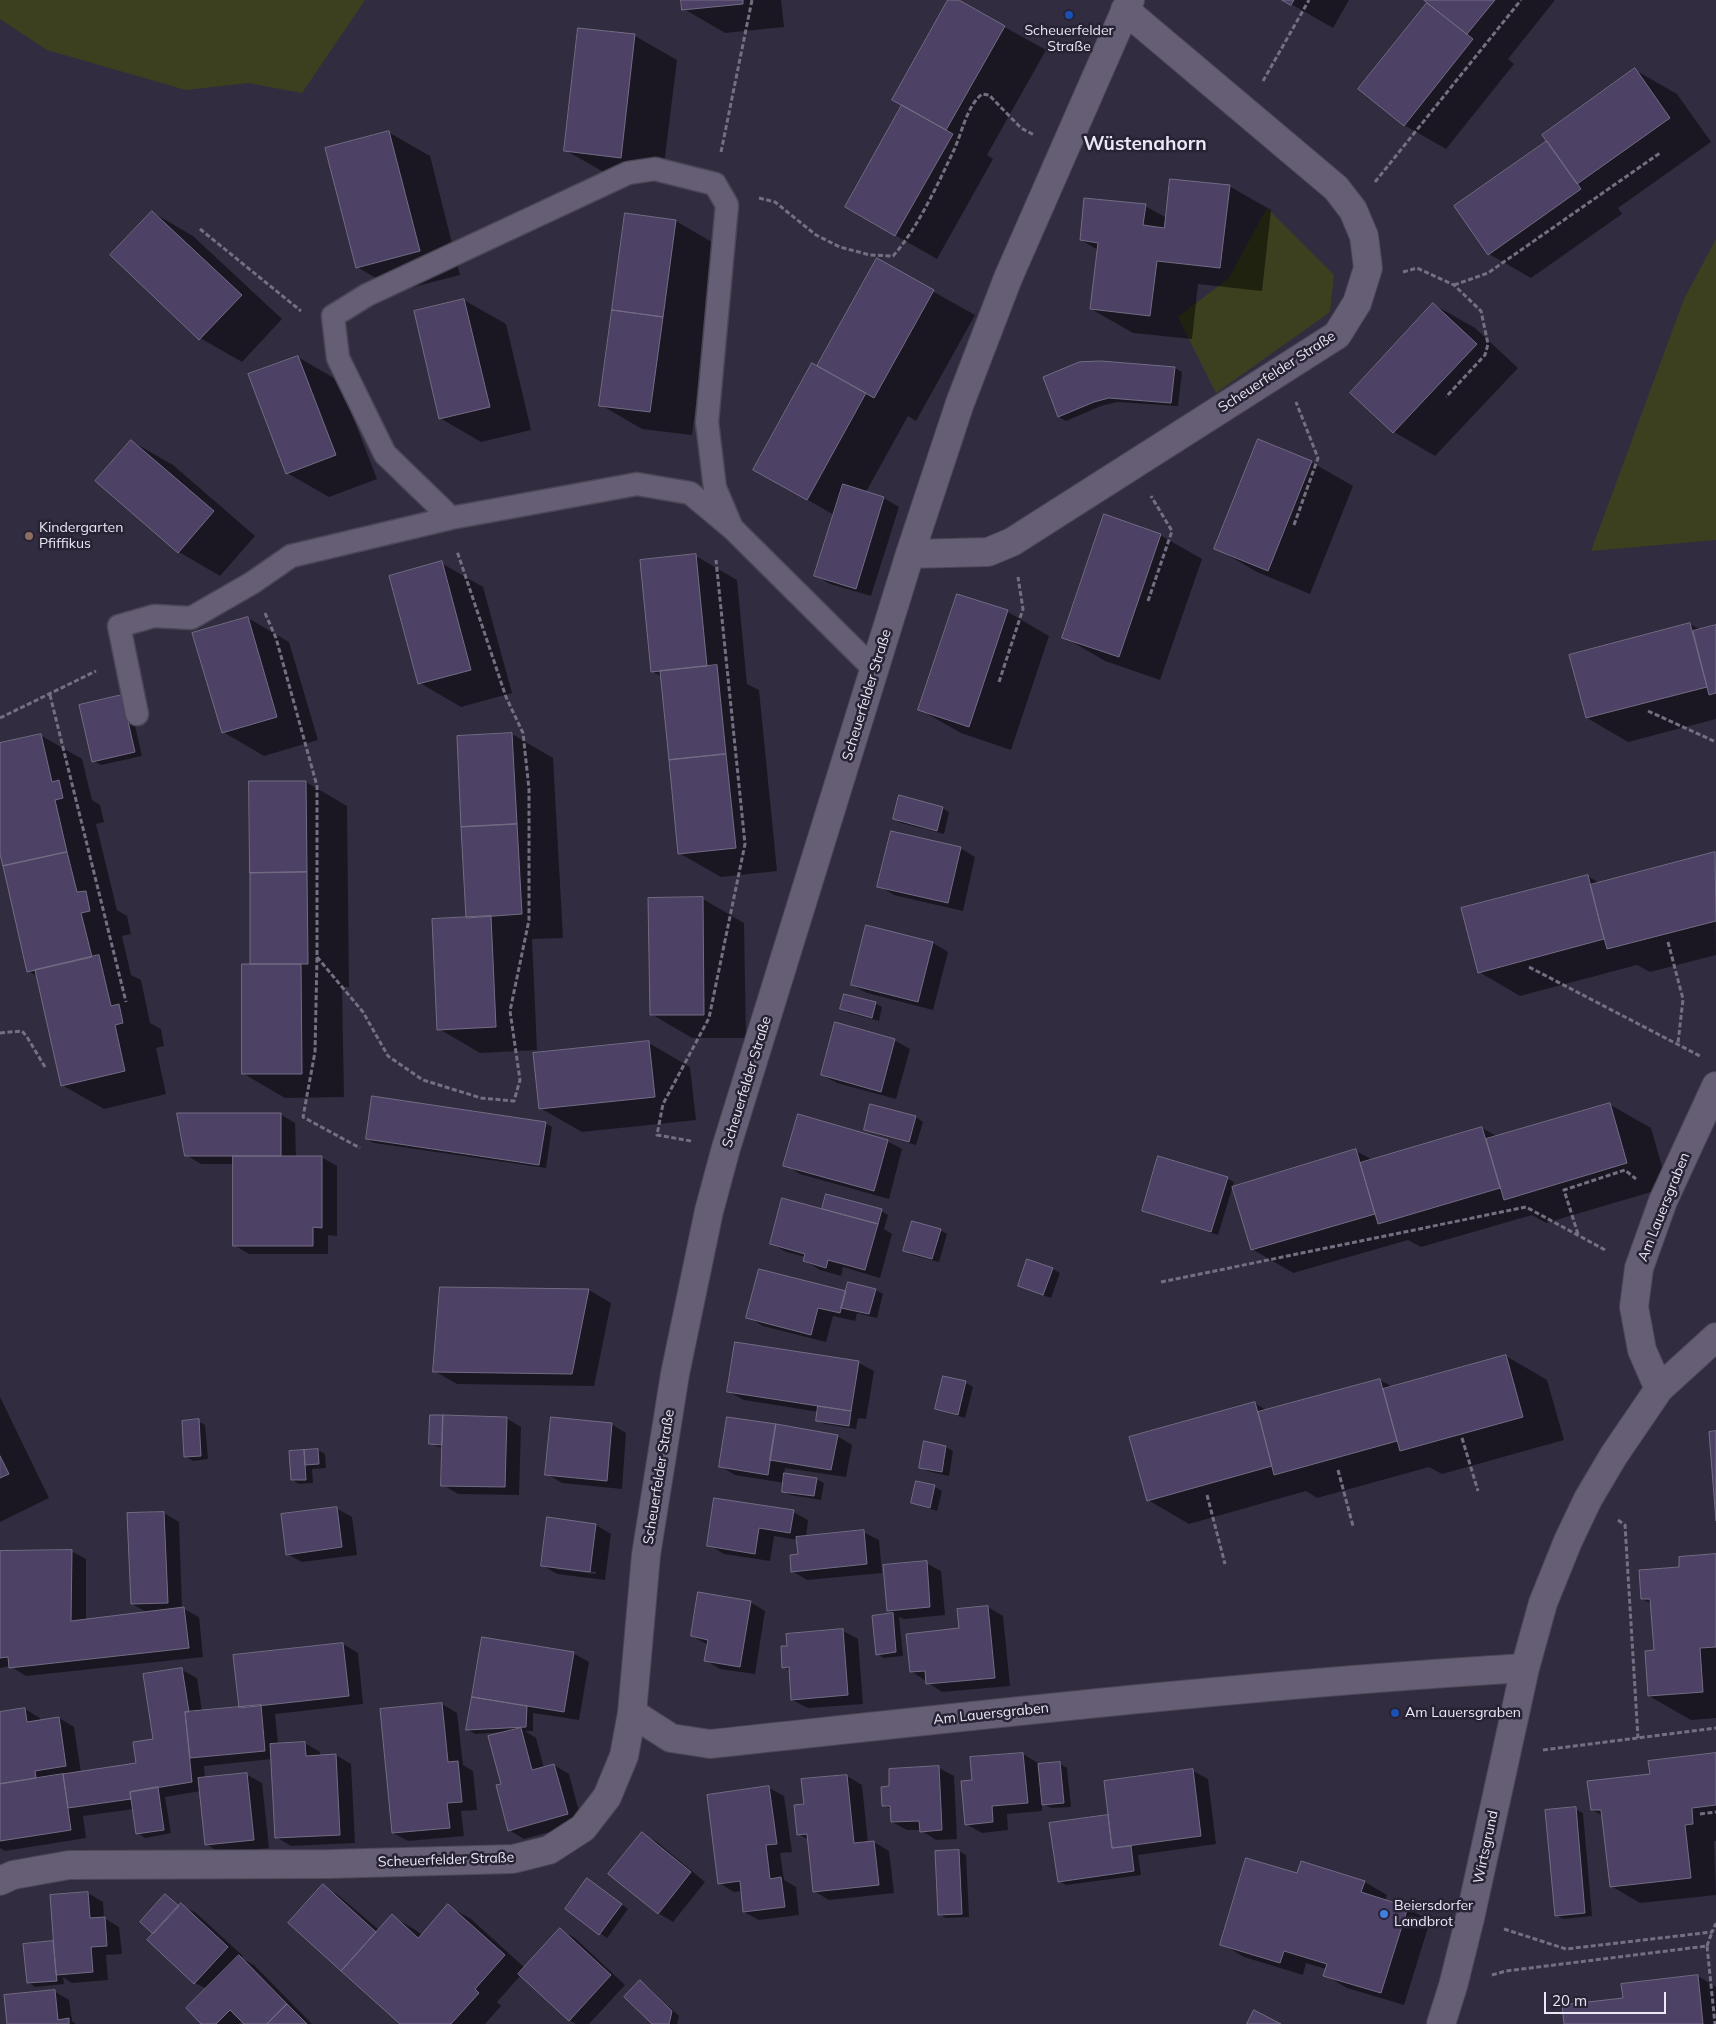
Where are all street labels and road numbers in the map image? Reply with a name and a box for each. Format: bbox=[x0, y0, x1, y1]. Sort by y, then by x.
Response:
street label: Scheuerfelder Straße bbox=[1215, 328, 1339, 416]
street label: Scheuerfelder Straße bbox=[839, 627, 895, 763]
street label: Scheuerfelder Straße bbox=[719, 1014, 775, 1150]
street label: Am Lauersgraben bbox=[1634, 1150, 1694, 1264]
street label: Scheuerfelder Straße bbox=[640, 1408, 678, 1546]
street label: Am Lauersgraben bbox=[932, 1700, 1050, 1728]
street label: Wirtsgrund bbox=[1470, 1809, 1502, 1885]
street label: Scheuerfelder Straße bbox=[378, 1849, 514, 1871]

